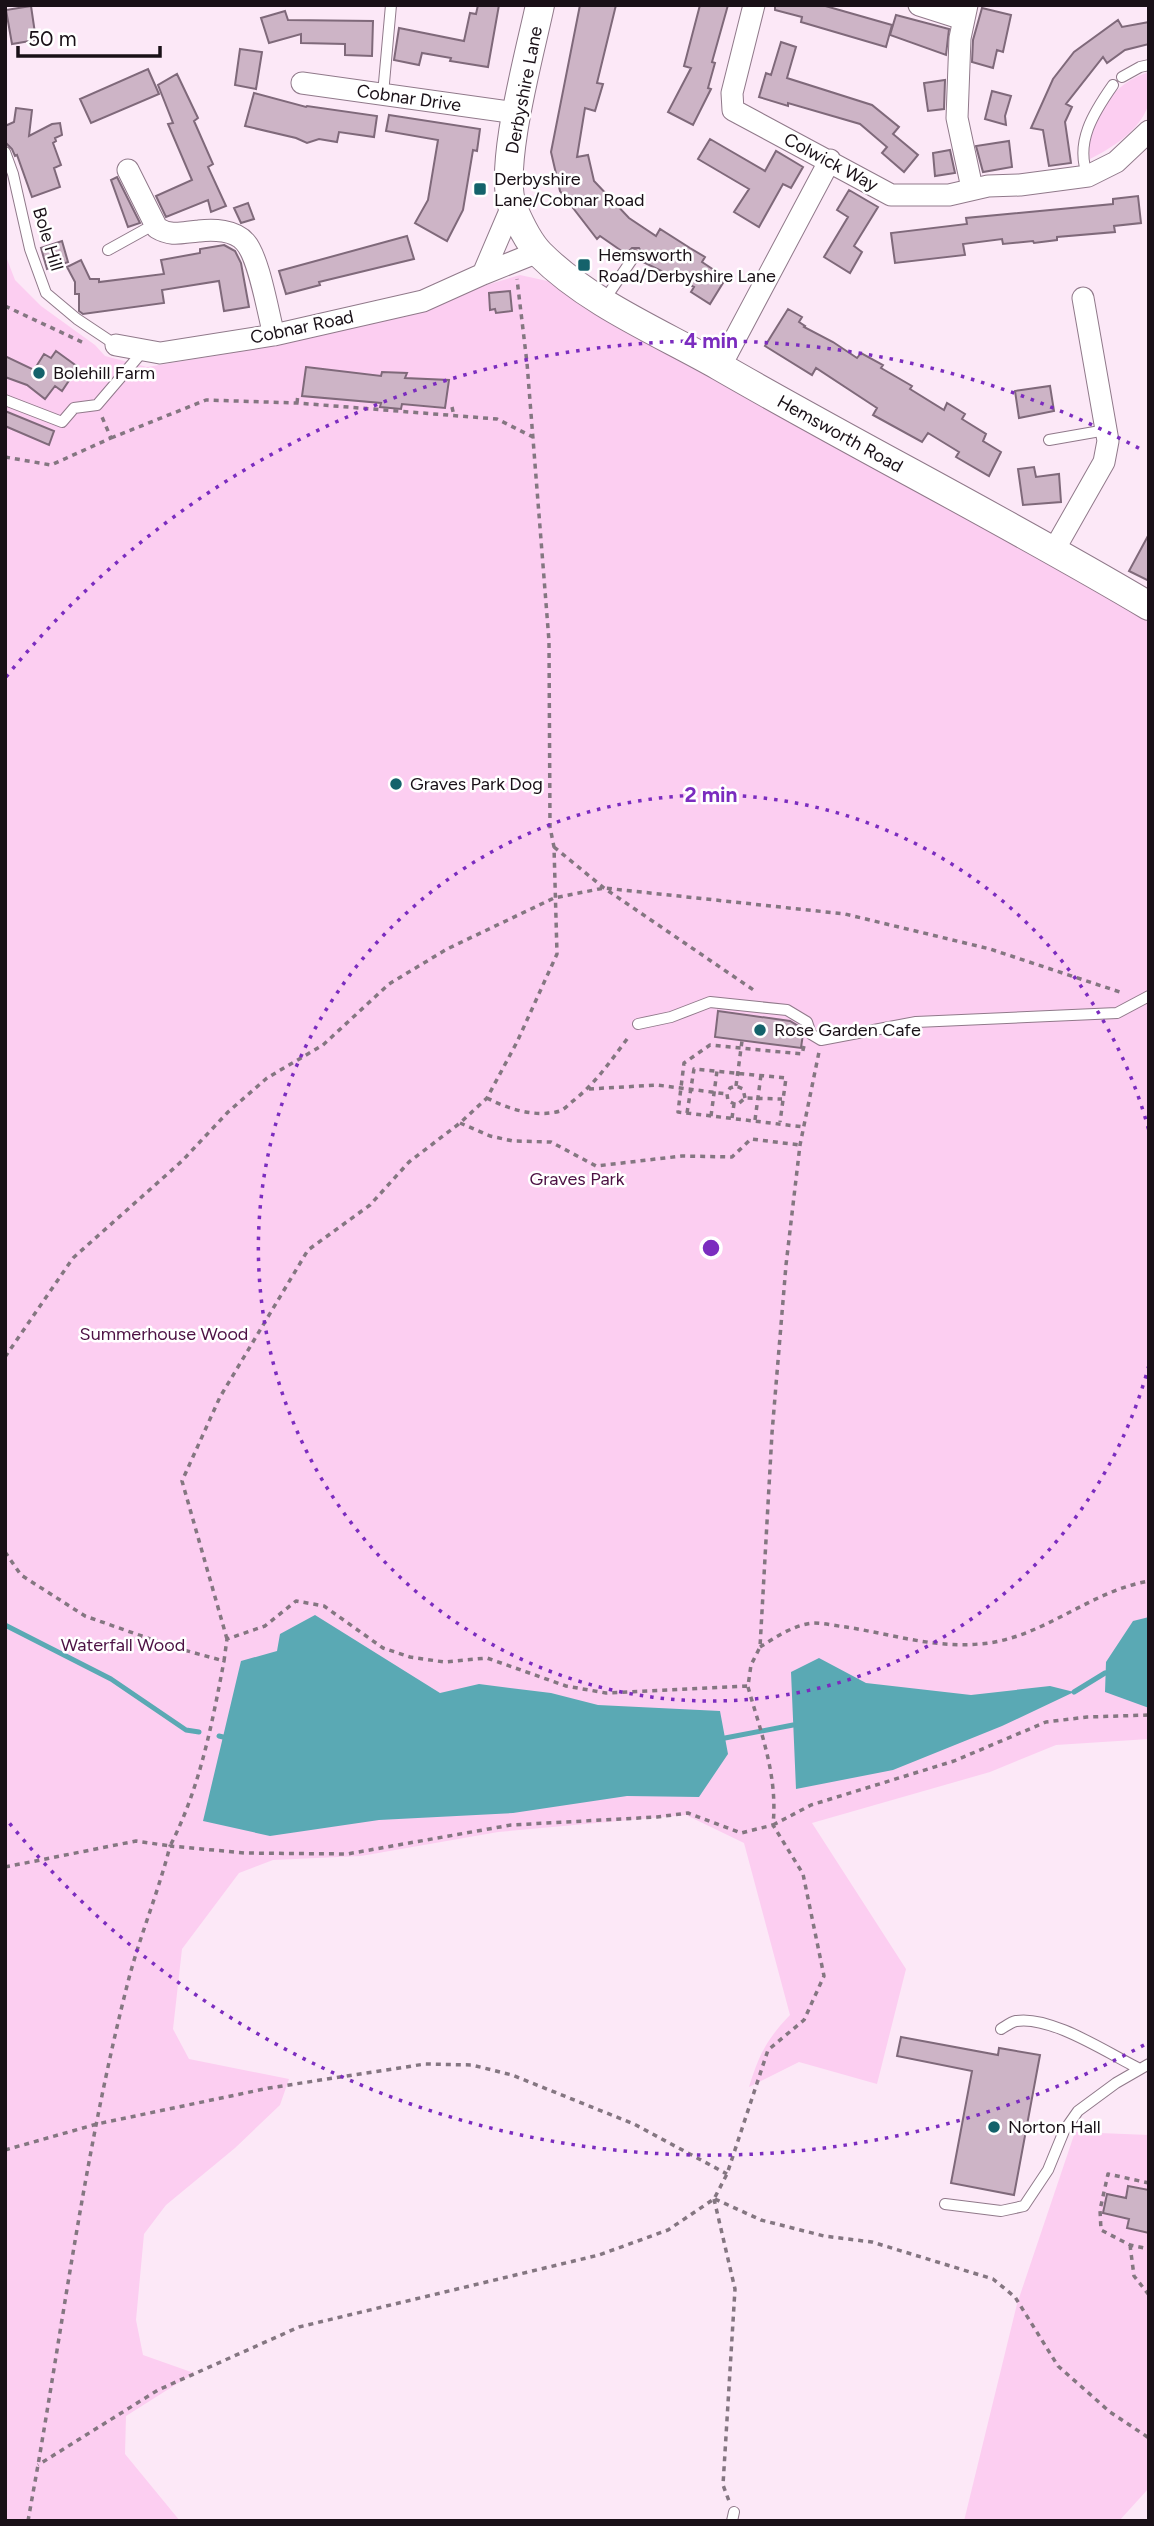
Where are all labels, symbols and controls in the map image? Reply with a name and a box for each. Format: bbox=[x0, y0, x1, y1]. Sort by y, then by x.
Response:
scale bar bbox=[18, 14, 159, 58]
street label: Derbyshire Lane bbox=[501, 24, 547, 156]
text: 50 m bbox=[28, 26, 77, 51]
street label: Cobnar Drive bbox=[355, 80, 463, 116]
street label: Colwick Way bbox=[780, 128, 882, 196]
place label: Derbyshire Lane/Cobnar Road bbox=[494, 168, 645, 211]
marker: Derbyshire Lane/Cobnar Road bbox=[472, 181, 488, 197]
street label: Bole Hill bbox=[28, 205, 68, 273]
place label: Hemsworth Road/Derbyshire Lane bbox=[598, 244, 776, 287]
marker: Hemsworth Road/Derbyshire Lane bbox=[576, 257, 592, 273]
street label: Cobnar Road bbox=[248, 305, 356, 349]
text: 4 min bbox=[684, 328, 738, 353]
place label: Bolehill Farm bbox=[53, 362, 155, 384]
marker: Bolehill Farm bbox=[31, 365, 47, 381]
street label: Hemsworth Road bbox=[773, 390, 907, 478]
place label: Graves Park Dog bbox=[410, 773, 543, 795]
marker: Graves Park Dog bbox=[388, 776, 404, 792]
text: 2 min bbox=[685, 782, 737, 807]
place label: Rose Garden Cafe bbox=[774, 1019, 921, 1041]
marker: Rose Garden Cafe bbox=[752, 1022, 768, 1038]
park label: Graves Park bbox=[530, 1168, 625, 1190]
centre of rings bbox=[699, 1236, 723, 1260]
park label: Summerhouse Wood bbox=[80, 1323, 248, 1345]
park label: Waterfall Wood bbox=[61, 1634, 185, 1656]
place label: Norton Hall bbox=[1008, 2116, 1101, 2138]
marker: Norton Hall bbox=[986, 2119, 1002, 2135]

